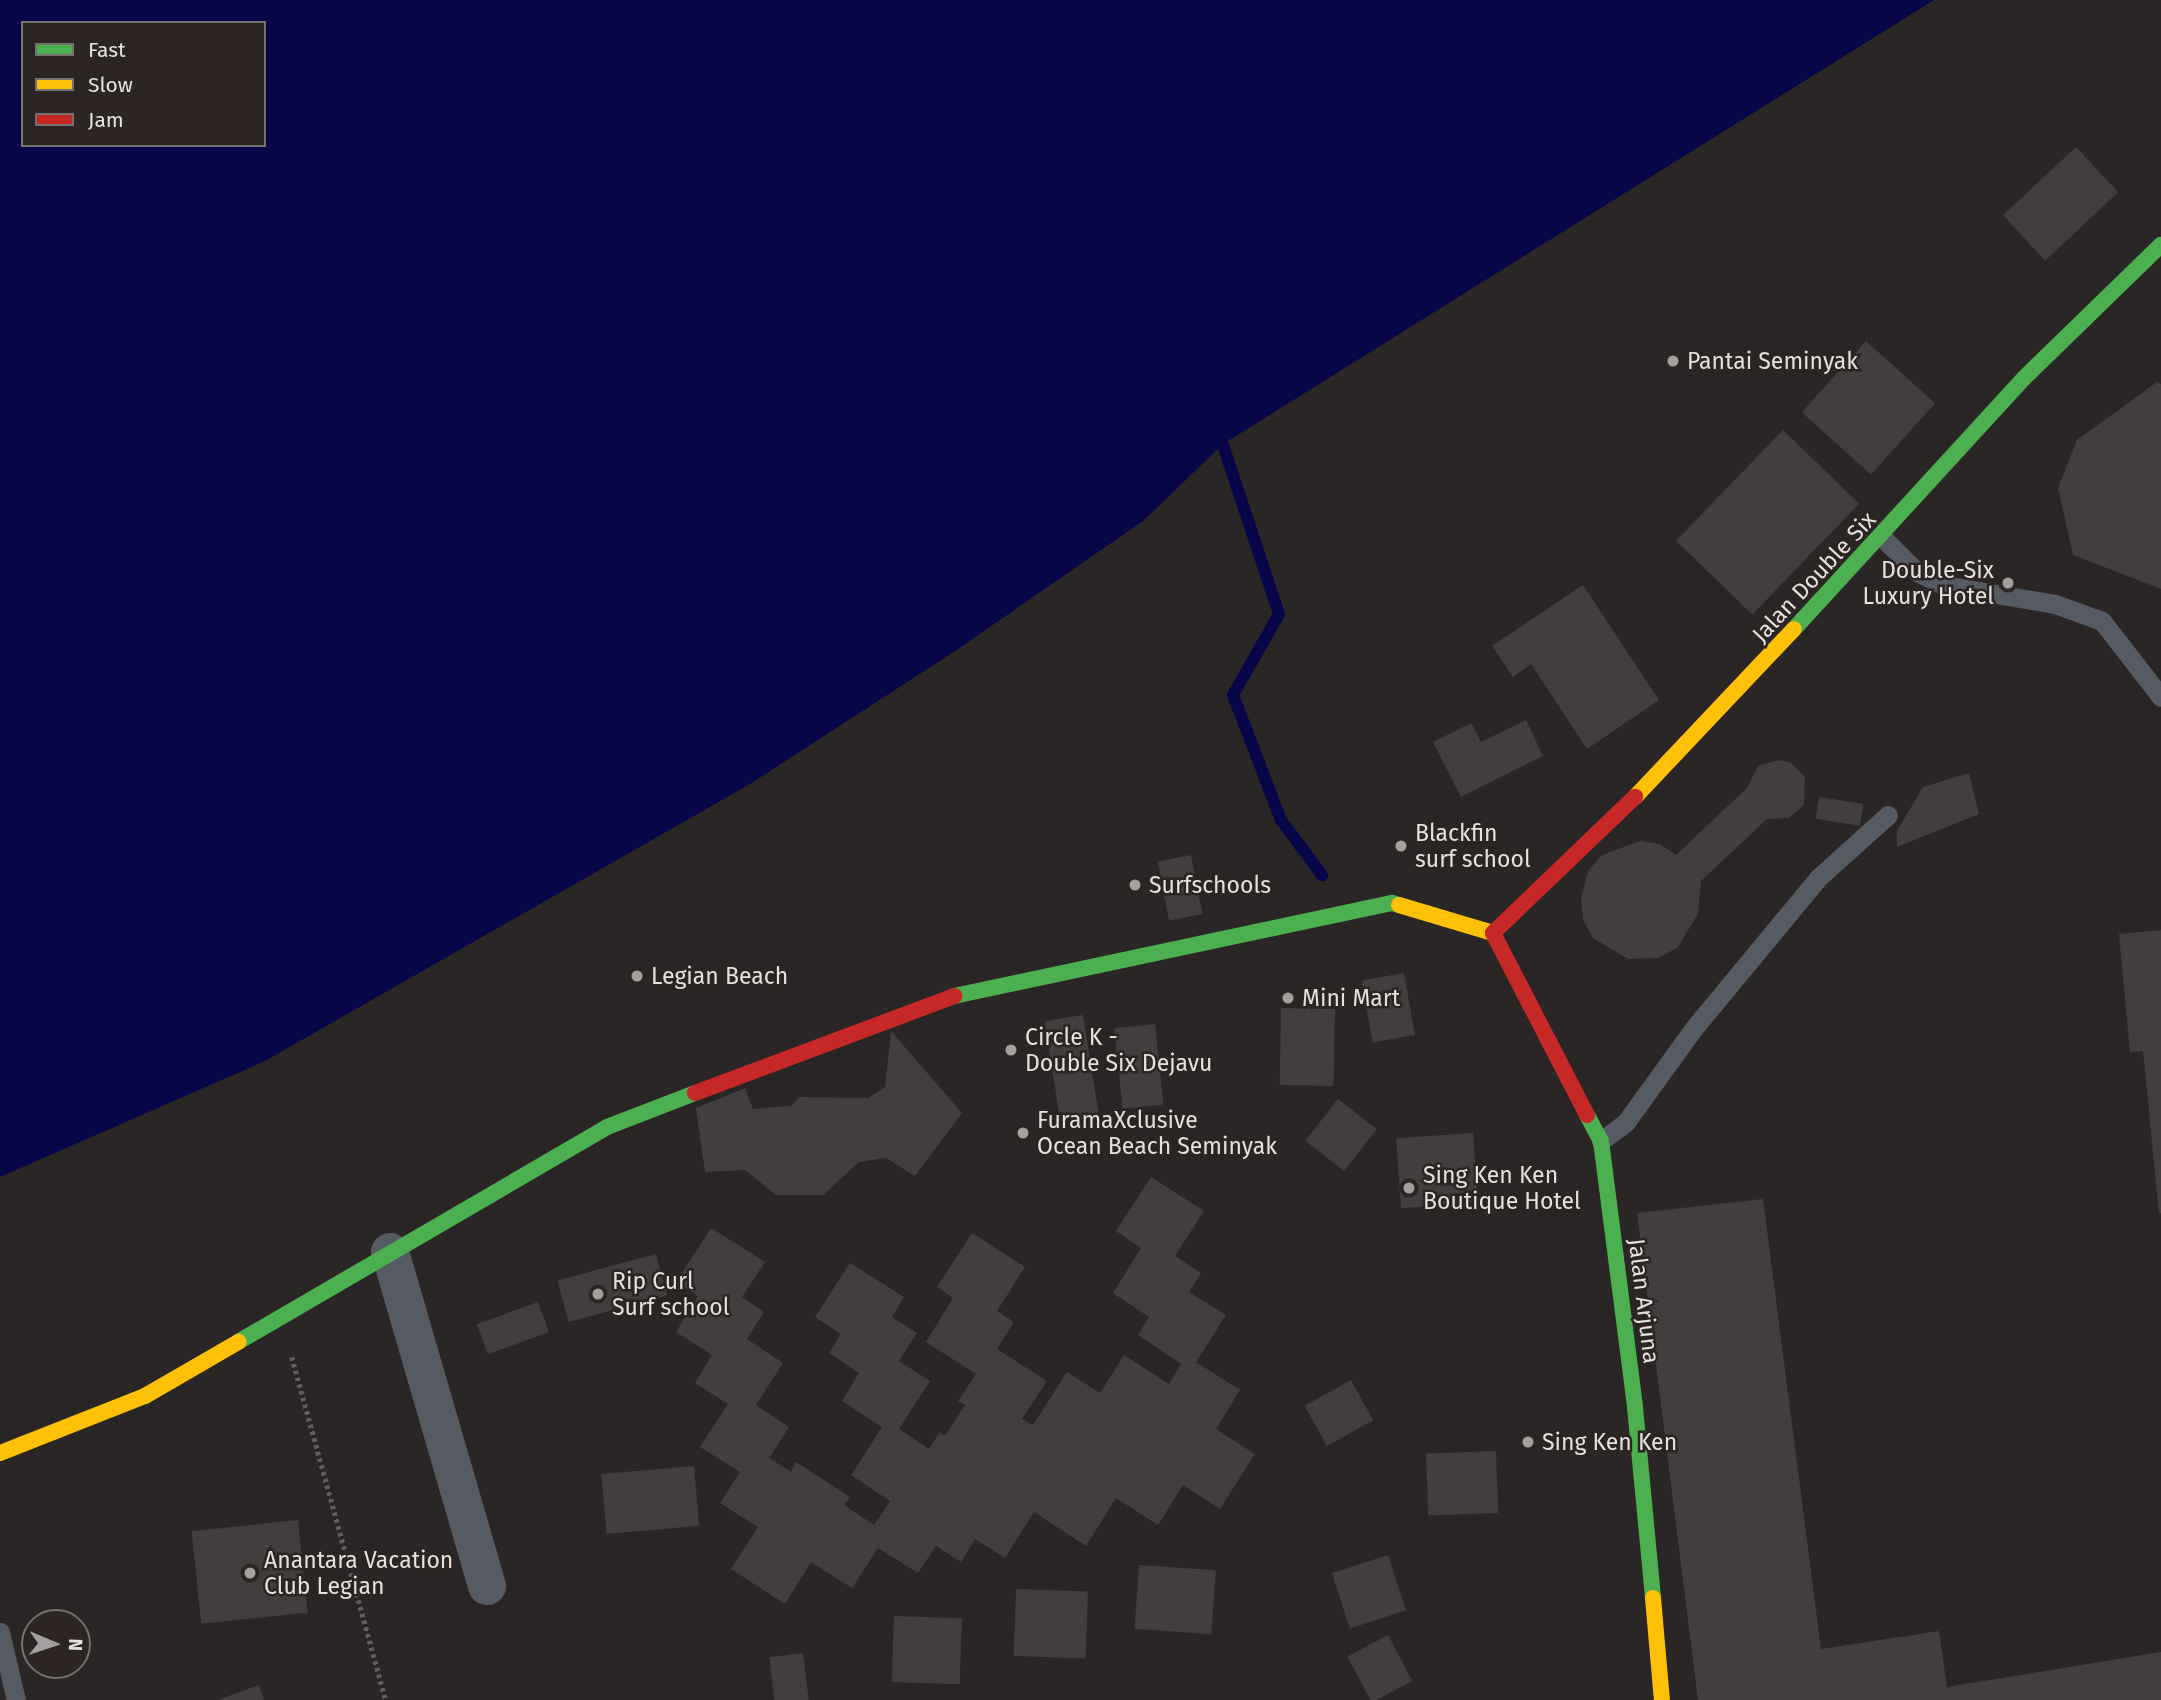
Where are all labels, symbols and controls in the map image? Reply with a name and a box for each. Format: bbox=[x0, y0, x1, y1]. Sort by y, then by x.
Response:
legend bbox=[21, 21, 266, 147]
text: Fast bbox=[88, 37, 126, 63]
text: Slow bbox=[88, 72, 133, 98]
text: Jam bbox=[88, 107, 124, 133]
place label: Pantai Seminyak bbox=[1687, 347, 1858, 375]
marker: Pantai Seminyak bbox=[1665, 353, 1681, 369]
street label: Jalan Double Six bbox=[1746, 506, 1882, 648]
place label: Double-Six Luxury Hotel bbox=[1863, 556, 1994, 610]
marker: Double-Six Luxury Hotel bbox=[2000, 575, 2016, 591]
place label: Blackfin surf school bbox=[1415, 819, 1531, 873]
marker: Blackfin surf school bbox=[1393, 838, 1409, 854]
place label: Surfschools bbox=[1149, 871, 1271, 899]
marker: Surfschools bbox=[1127, 877, 1143, 893]
place label: Legian Beach bbox=[651, 962, 788, 990]
marker: Legian Beach bbox=[629, 968, 645, 984]
place label: Mini Mart bbox=[1302, 984, 1400, 1012]
marker: Mini Mart bbox=[1280, 990, 1296, 1006]
place label: Circle K - Double Six Dejavu bbox=[1025, 1023, 1212, 1077]
marker: Circle K - Double Six Dejavu bbox=[1003, 1042, 1019, 1058]
place label: FuramaXclusive Ocean Beach Seminyak bbox=[1037, 1106, 1277, 1160]
marker: FuramaXclusive Ocean Beach Seminyak bbox=[1015, 1125, 1031, 1141]
place label: Sing Ken Ken Boutique Hotel bbox=[1423, 1161, 1581, 1215]
marker: Sing Ken Ken Boutique Hotel bbox=[1401, 1180, 1417, 1196]
street label: Jalan Arjuna bbox=[1623, 1237, 1665, 1365]
place label: Rip Curl Surf school bbox=[612, 1267, 729, 1321]
marker: Rip Curl Surf school bbox=[590, 1286, 606, 1302]
place label: Sing Ken Ken bbox=[1542, 1428, 1677, 1456]
marker: Sing Ken Ken bbox=[1520, 1434, 1536, 1450]
place label: Anantara Vacation Club Legian bbox=[264, 1546, 453, 1600]
marker: Anantara Vacation Club Legian bbox=[242, 1565, 258, 1581]
north arrow bbox=[21, 1609, 91, 1679]
text: N bbox=[64, 1638, 87, 1651]

